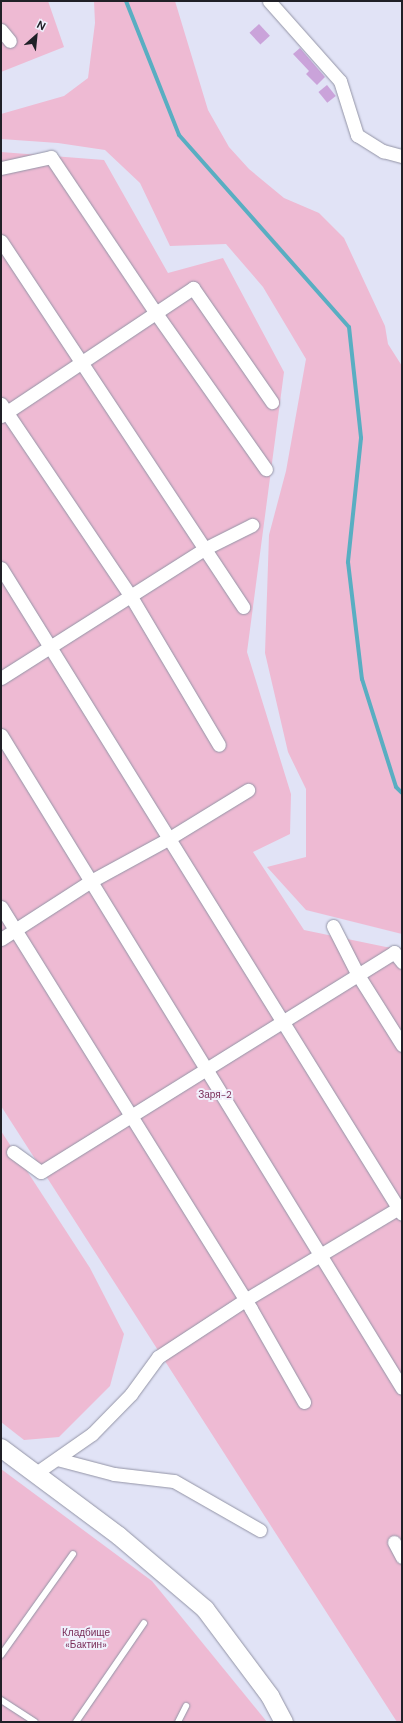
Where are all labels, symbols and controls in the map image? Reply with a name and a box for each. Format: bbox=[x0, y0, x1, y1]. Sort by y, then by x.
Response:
north arrow bbox=[16, 16, 56, 56]
text: N bbox=[35, 17, 48, 33]
park label: Заря-2 bbox=[198, 1089, 232, 1101]
park label: Кладбище «Бактин» bbox=[62, 1626, 110, 1650]

